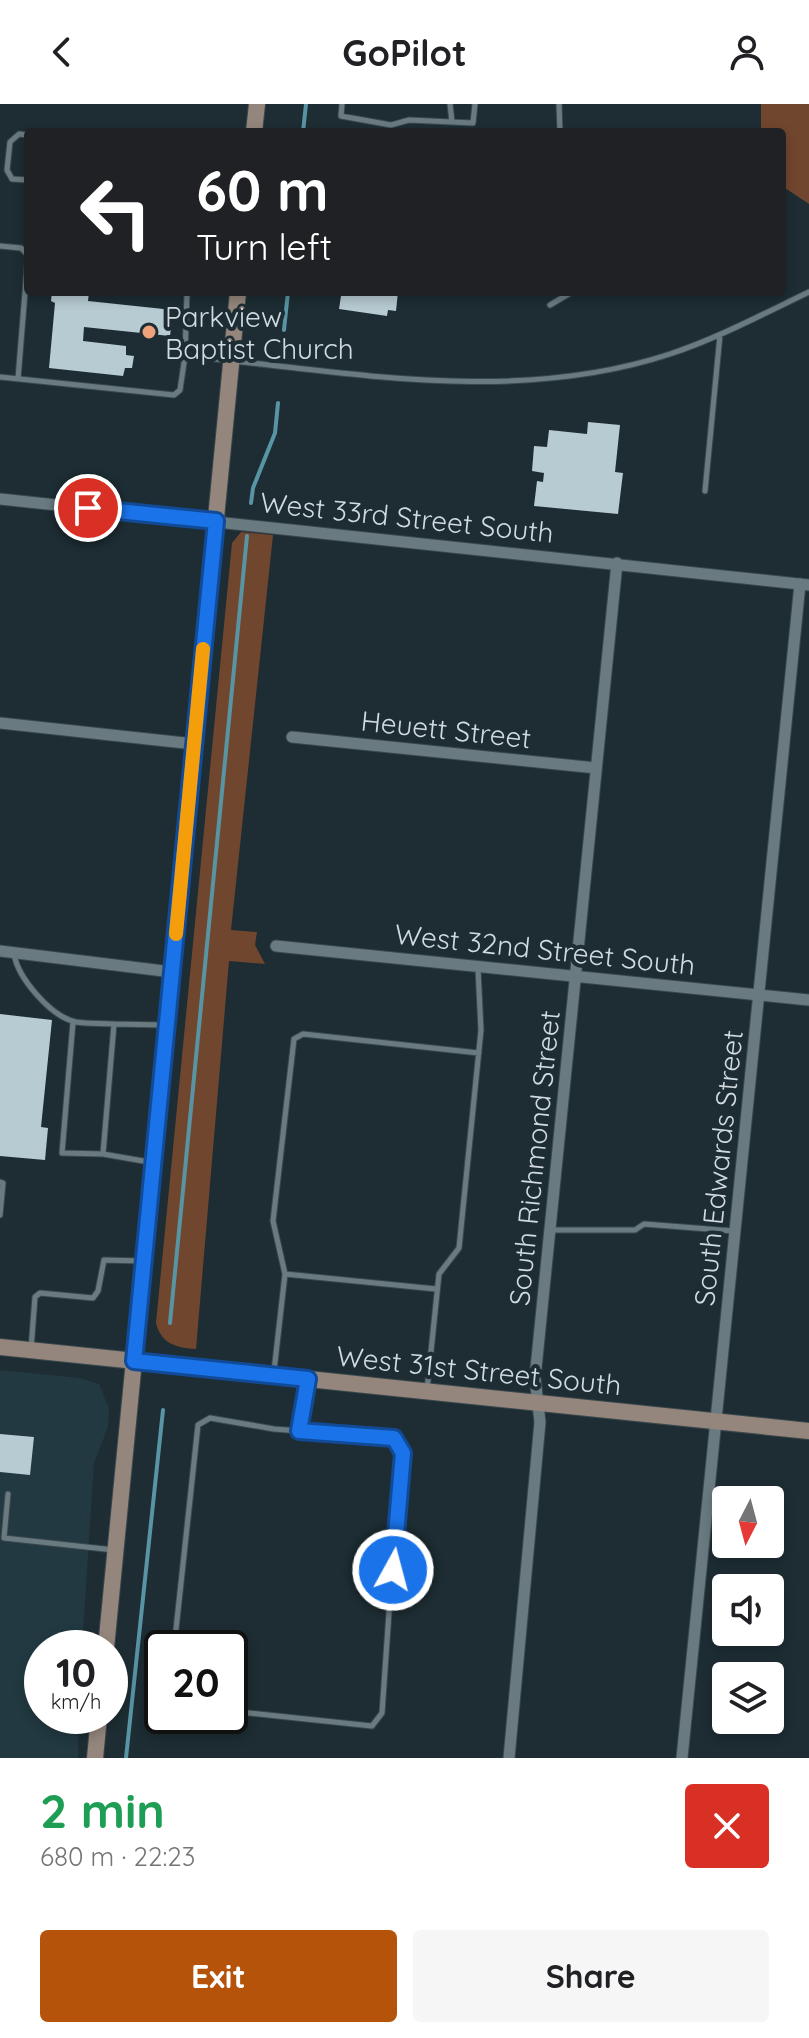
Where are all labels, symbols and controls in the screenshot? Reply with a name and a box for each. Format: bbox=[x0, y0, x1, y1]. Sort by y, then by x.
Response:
icon: back bbox=[40, 30, 84, 74]
text: GoPilot bbox=[342, 30, 467, 75]
icon: person bbox=[725, 30, 769, 74]
text: 60 m bbox=[196, 155, 329, 225]
icon: left bbox=[64, 160, 168, 264]
text: Turn left bbox=[196, 224, 332, 269]
place label: Parkview Baptist Church bbox=[165, 299, 354, 366]
marker: Parkview Baptist Church bbox=[140, 323, 158, 341]
pin bbox=[54, 474, 122, 542]
street label: West 33rd Street South bbox=[258, 484, 556, 550]
icon: arrive bbox=[66, 486, 110, 530]
street label: Heuett Street bbox=[359, 703, 533, 755]
street label: West 32nd Street South bbox=[393, 916, 697, 982]
street label: South Richmond Street bbox=[501, 1009, 567, 1307]
street label: South Edwards Street bbox=[686, 1028, 750, 1308]
street label: West 31st Street South bbox=[335, 1338, 623, 1402]
north arrow bbox=[712, 1486, 784, 1558]
map controls bbox=[712, 1486, 784, 1734]
position arrow bbox=[351, 1528, 435, 1612]
button: sound bbox=[712, 1574, 784, 1646]
speed limit sign: 20 bbox=[144, 1630, 248, 1734]
text: 10 bbox=[56, 1647, 96, 1697]
button: layers bbox=[712, 1662, 784, 1734]
text: km/h bbox=[51, 1689, 101, 1714]
text: 2 min bbox=[40, 1780, 165, 1840]
button: close bbox=[685, 1784, 769, 1868]
text: 680 m · 22:23 bbox=[40, 1840, 195, 1873]
button: Exit bbox=[40, 1930, 397, 2022]
button: Share bbox=[413, 1930, 769, 2022]

